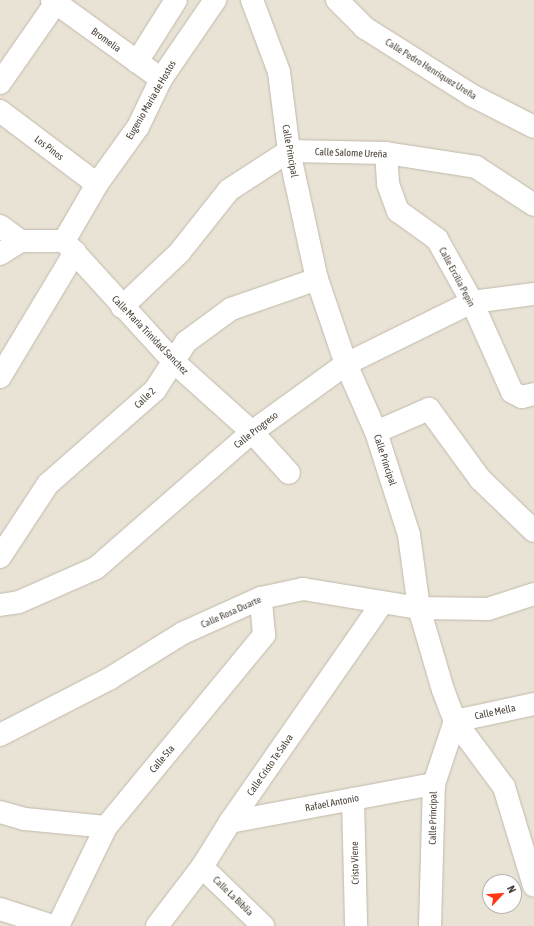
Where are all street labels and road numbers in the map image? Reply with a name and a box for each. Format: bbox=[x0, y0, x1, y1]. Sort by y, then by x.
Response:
street label: Bromelia bbox=[89, 25, 123, 55]
street label: Calle Pedro Henriquez Ureña bbox=[383, 36, 479, 102]
street label: Eugenio Maria de Hostos bbox=[123, 58, 179, 142]
street label: Calle Principal bbox=[279, 124, 301, 178]
street label: Los Pinos bbox=[32, 133, 66, 163]
street label: Calle Salome Ureña bbox=[315, 146, 387, 160]
street label: Calle Ercilia Pepin bbox=[436, 245, 478, 309]
street label: Calle Maria Trinidad Sanchez bbox=[109, 293, 191, 377]
street label: Calle 2 bbox=[132, 385, 158, 411]
street label: Calle Progreso bbox=[231, 409, 281, 451]
street label: Calle Principal bbox=[371, 433, 399, 487]
street label: Calle Rosa Duarte bbox=[199, 593, 263, 631]
street label: Calle Mella bbox=[473, 702, 517, 722]
street label: Calle Cristo Te Salva bbox=[244, 732, 296, 798]
street label: Calle 5ta bbox=[147, 743, 177, 775]
street label: Calle Principal bbox=[427, 791, 439, 845]
street label: Rafael Antonio bbox=[304, 792, 360, 814]
street label: Cristo Viene bbox=[349, 841, 361, 885]
street label: Calle La Biblia bbox=[210, 874, 256, 918]

